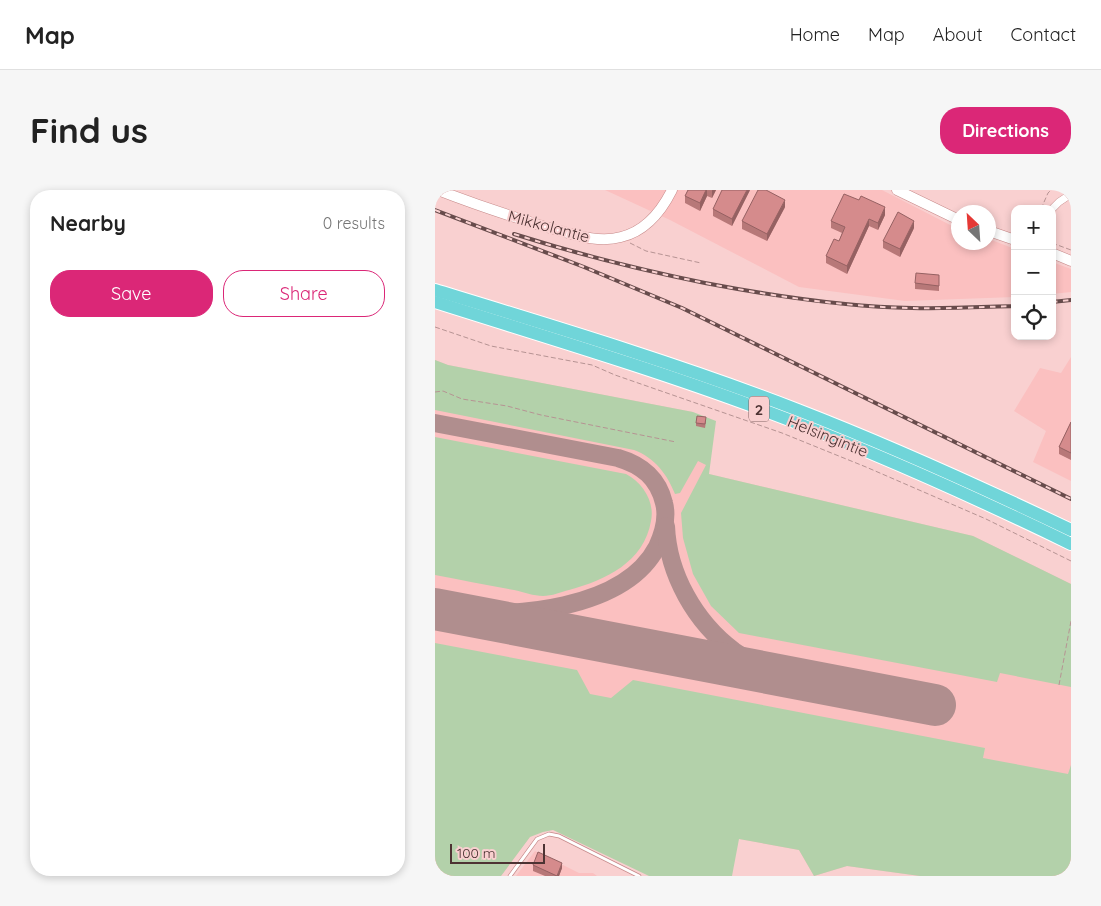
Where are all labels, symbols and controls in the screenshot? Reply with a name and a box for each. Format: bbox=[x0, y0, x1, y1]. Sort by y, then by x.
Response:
text: Map bbox=[25, 20, 75, 50]
text: Home bbox=[790, 23, 840, 46]
text: Map bbox=[868, 23, 905, 46]
text: About bbox=[933, 23, 983, 46]
text: Contact bbox=[1011, 23, 1076, 46]
button: Directions bbox=[940, 107, 1071, 154]
text: Find us bbox=[30, 108, 148, 152]
north arrow bbox=[951, 205, 996, 250]
map controls bbox=[1011, 205, 1056, 340]
button: + bbox=[1011, 205, 1056, 250]
street label: Mikkolantie bbox=[506, 206, 592, 246]
text: Nearby bbox=[50, 210, 126, 236]
text: 0 results bbox=[323, 213, 385, 233]
button: − bbox=[1011, 250, 1056, 295]
button: Save bbox=[50, 270, 213, 317]
button: Share bbox=[223, 270, 385, 317]
button: locate bbox=[1011, 295, 1056, 340]
road number: 2 bbox=[749, 396, 769, 422]
street label: Helsingintie bbox=[785, 411, 871, 461]
scale bar bbox=[450, 841, 545, 864]
text: 100 m bbox=[457, 844, 495, 862]

